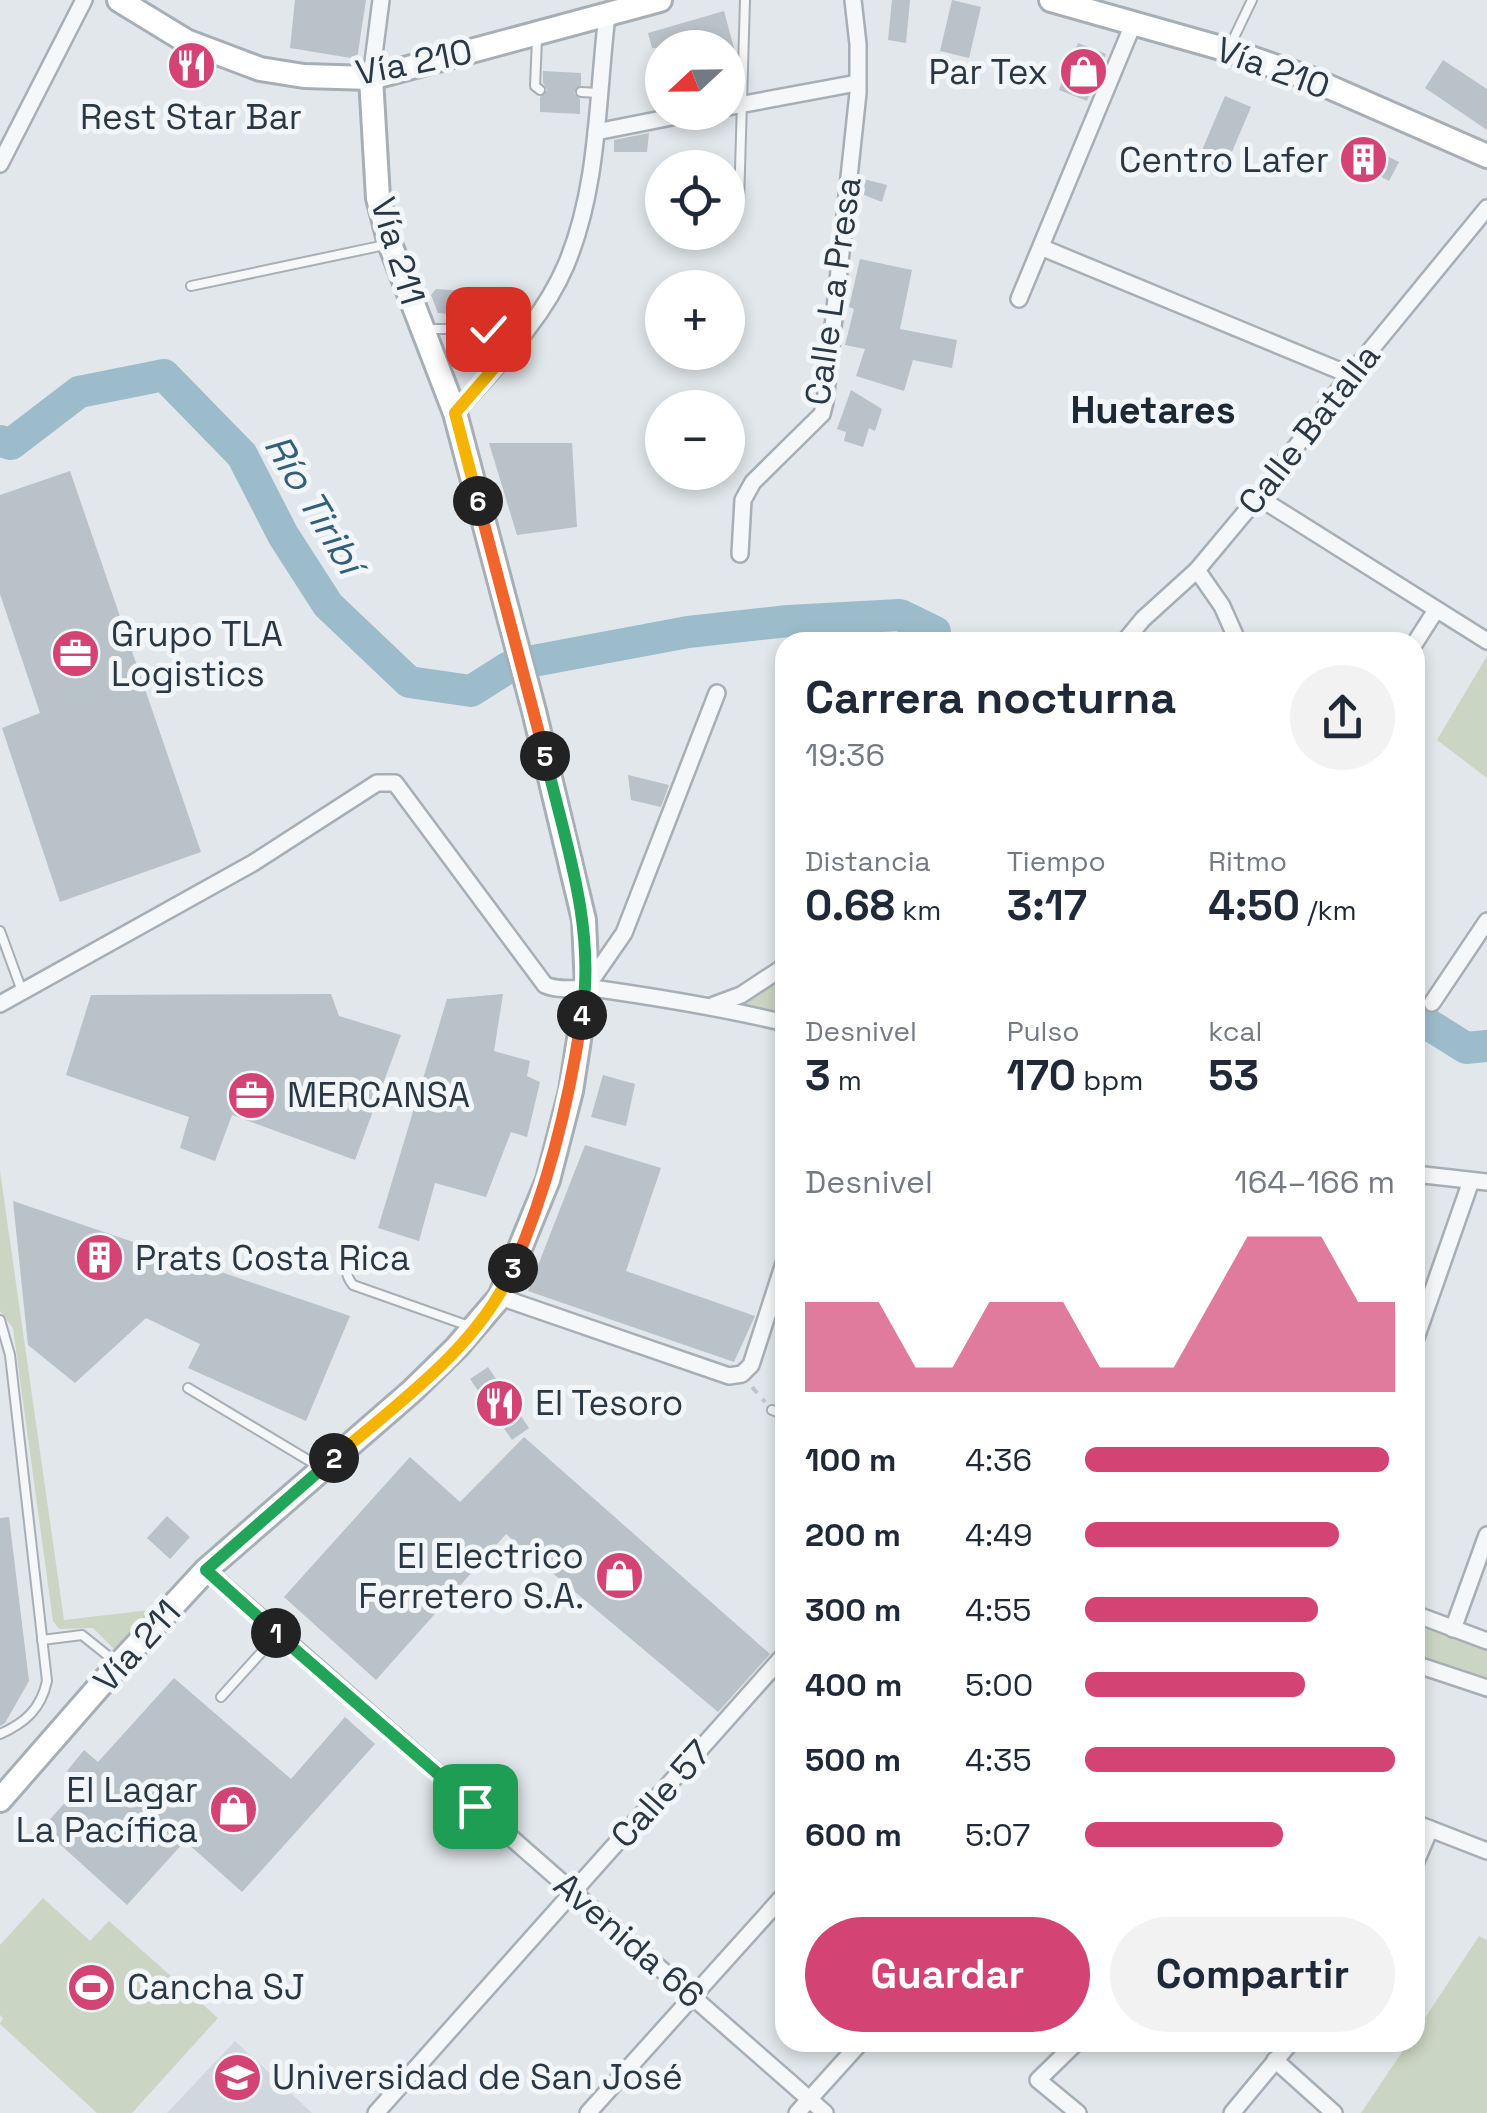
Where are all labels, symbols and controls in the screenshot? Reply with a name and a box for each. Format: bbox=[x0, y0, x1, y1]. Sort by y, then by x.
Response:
street label: Vía 210 bbox=[1210, 27, 1336, 109]
street label: Vía 210 bbox=[352, 29, 476, 95]
north arrow bbox=[645, 30, 745, 130]
map controls bbox=[645, 30, 745, 490]
restaurant icon: Rest Star Bar bbox=[165, 39, 217, 91]
shop icon: Par Tex bbox=[1057, 46, 1109, 98]
place label: Par Tex bbox=[929, 50, 1048, 94]
place label: Rest Star Bar bbox=[80, 95, 302, 139]
building icon: Centro Lafer bbox=[1338, 134, 1390, 186]
place label: Centro Lafer bbox=[1119, 138, 1329, 182]
button: locate bbox=[645, 150, 745, 250]
street label: Calle La Presa bbox=[795, 174, 871, 408]
street label: Vía 211 bbox=[361, 192, 435, 310]
button: + bbox=[645, 270, 745, 370]
pin bbox=[446, 287, 531, 372]
icon: check bbox=[461, 302, 516, 357]
street label: Calle Batalla bbox=[1229, 335, 1389, 523]
district label: Huetares bbox=[1070, 386, 1236, 434]
button: − bbox=[645, 390, 745, 490]
water label: Río Tiribí bbox=[254, 426, 378, 588]
pin: 6 bbox=[453, 476, 503, 526]
text: 6 bbox=[469, 483, 487, 519]
place label: Grupo TLA Logistics bbox=[111, 612, 283, 696]
office icon: Grupo TLA Logistics bbox=[50, 628, 102, 680]
button: share bbox=[1290, 665, 1395, 770]
text: Carrera nocturna bbox=[805, 669, 1176, 726]
pin: 5 bbox=[520, 731, 570, 781]
text: 19:36 bbox=[805, 735, 885, 775]
text: 5 bbox=[537, 738, 553, 774]
text: Distancia bbox=[805, 843, 931, 879]
text: Tiempo bbox=[1007, 843, 1106, 879]
text: Ritmo bbox=[1208, 843, 1287, 879]
text: 0.68 bbox=[805, 879, 895, 932]
text: 3:17 bbox=[1007, 879, 1087, 932]
text: 4:50 bbox=[1208, 879, 1300, 932]
text: km bbox=[895, 892, 941, 928]
text: /km bbox=[1300, 892, 1357, 928]
pin: 4 bbox=[557, 990, 607, 1040]
text: 4 bbox=[573, 997, 591, 1033]
text: Desnivel bbox=[805, 1013, 917, 1049]
text: Pulso bbox=[1007, 1013, 1080, 1049]
text: kcal bbox=[1208, 1013, 1262, 1049]
text: 3 bbox=[805, 1049, 831, 1102]
text: 170 bbox=[1007, 1049, 1076, 1102]
text: 53 bbox=[1208, 1049, 1259, 1102]
text: m bbox=[831, 1062, 862, 1098]
text: bpm bbox=[1076, 1062, 1143, 1098]
office icon: MERCANSA bbox=[226, 1069, 278, 1121]
place label: MERCANSA bbox=[287, 1073, 470, 1117]
text: Desnivel bbox=[805, 1162, 933, 1202]
text: 164–166 m bbox=[1234, 1162, 1395, 1202]
building icon: Prats Costa Rica bbox=[74, 1232, 126, 1284]
place label: Prats Costa Rica bbox=[135, 1236, 410, 1280]
pin: 3 bbox=[488, 1243, 538, 1293]
text: 3 bbox=[504, 1250, 522, 1286]
restaurant icon: El Tesoro bbox=[474, 1377, 526, 1429]
place label: El Tesoro bbox=[535, 1381, 683, 1425]
pin: 2 bbox=[309, 1433, 359, 1483]
text: 2 bbox=[326, 1440, 342, 1476]
text: 100 m bbox=[805, 1440, 896, 1480]
text: 4:36 bbox=[965, 1440, 1032, 1480]
text: 200 m bbox=[805, 1515, 901, 1555]
text: 4:49 bbox=[965, 1515, 1033, 1555]
place label: El Electrico Ferretero S.A. bbox=[358, 1534, 584, 1618]
shop icon: El Electrico Ferretero S.A. bbox=[593, 1550, 645, 1602]
text: 300 m bbox=[805, 1590, 901, 1630]
text: 4:55 bbox=[965, 1590, 1031, 1630]
street label: Vía 211 bbox=[84, 1591, 190, 1701]
pin: 1 bbox=[251, 1608, 301, 1658]
text: 1 bbox=[270, 1615, 282, 1651]
text: 400 m bbox=[805, 1665, 902, 1705]
text: 5:00 bbox=[965, 1665, 1033, 1705]
street label: Calle 57 bbox=[601, 1731, 721, 1857]
text: 500 m bbox=[805, 1740, 901, 1780]
text: 4:35 bbox=[965, 1740, 1032, 1780]
pin bbox=[433, 1764, 518, 1849]
place label: El Lagar La Pacífica bbox=[16, 1768, 198, 1852]
icon: arrive bbox=[448, 1779, 503, 1834]
shop icon: El Lagar La Pacífica bbox=[207, 1784, 259, 1836]
text: 600 m bbox=[805, 1815, 902, 1855]
text: 5:07 bbox=[965, 1815, 1030, 1855]
street label: Avenida 66 bbox=[545, 1863, 713, 2017]
button: Guardar bbox=[805, 1917, 1090, 2032]
button: Compartir bbox=[1110, 1917, 1395, 2032]
sports icon: Cancha SJ bbox=[66, 1961, 118, 2013]
place label: Cancha SJ bbox=[127, 1965, 305, 2009]
school or university icon: Universidad de San José bbox=[211, 2051, 263, 2103]
place label: Universidad de San José bbox=[272, 2055, 683, 2099]

